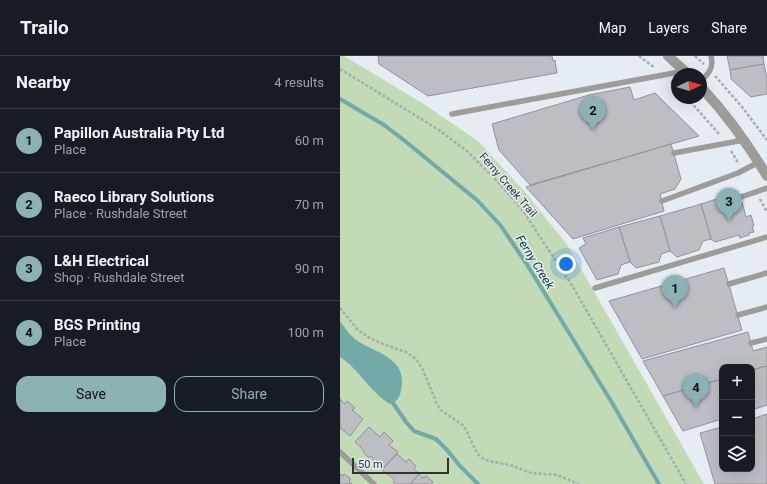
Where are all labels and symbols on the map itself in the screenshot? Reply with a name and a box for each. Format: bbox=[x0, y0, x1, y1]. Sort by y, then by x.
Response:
north arrow bbox=[671, 68, 707, 104]
pin: 2 bbox=[580, 97, 606, 130]
street label: Ferny Creek Trail bbox=[476, 150, 540, 220]
pin: 3 bbox=[716, 188, 742, 221]
water label: Ferny Creek bbox=[513, 232, 558, 292]
your location bbox=[556, 254, 576, 274]
pin: 1 bbox=[662, 275, 688, 308]
pin: 4 bbox=[683, 374, 709, 407]
scale bar bbox=[352, 456, 449, 475]

